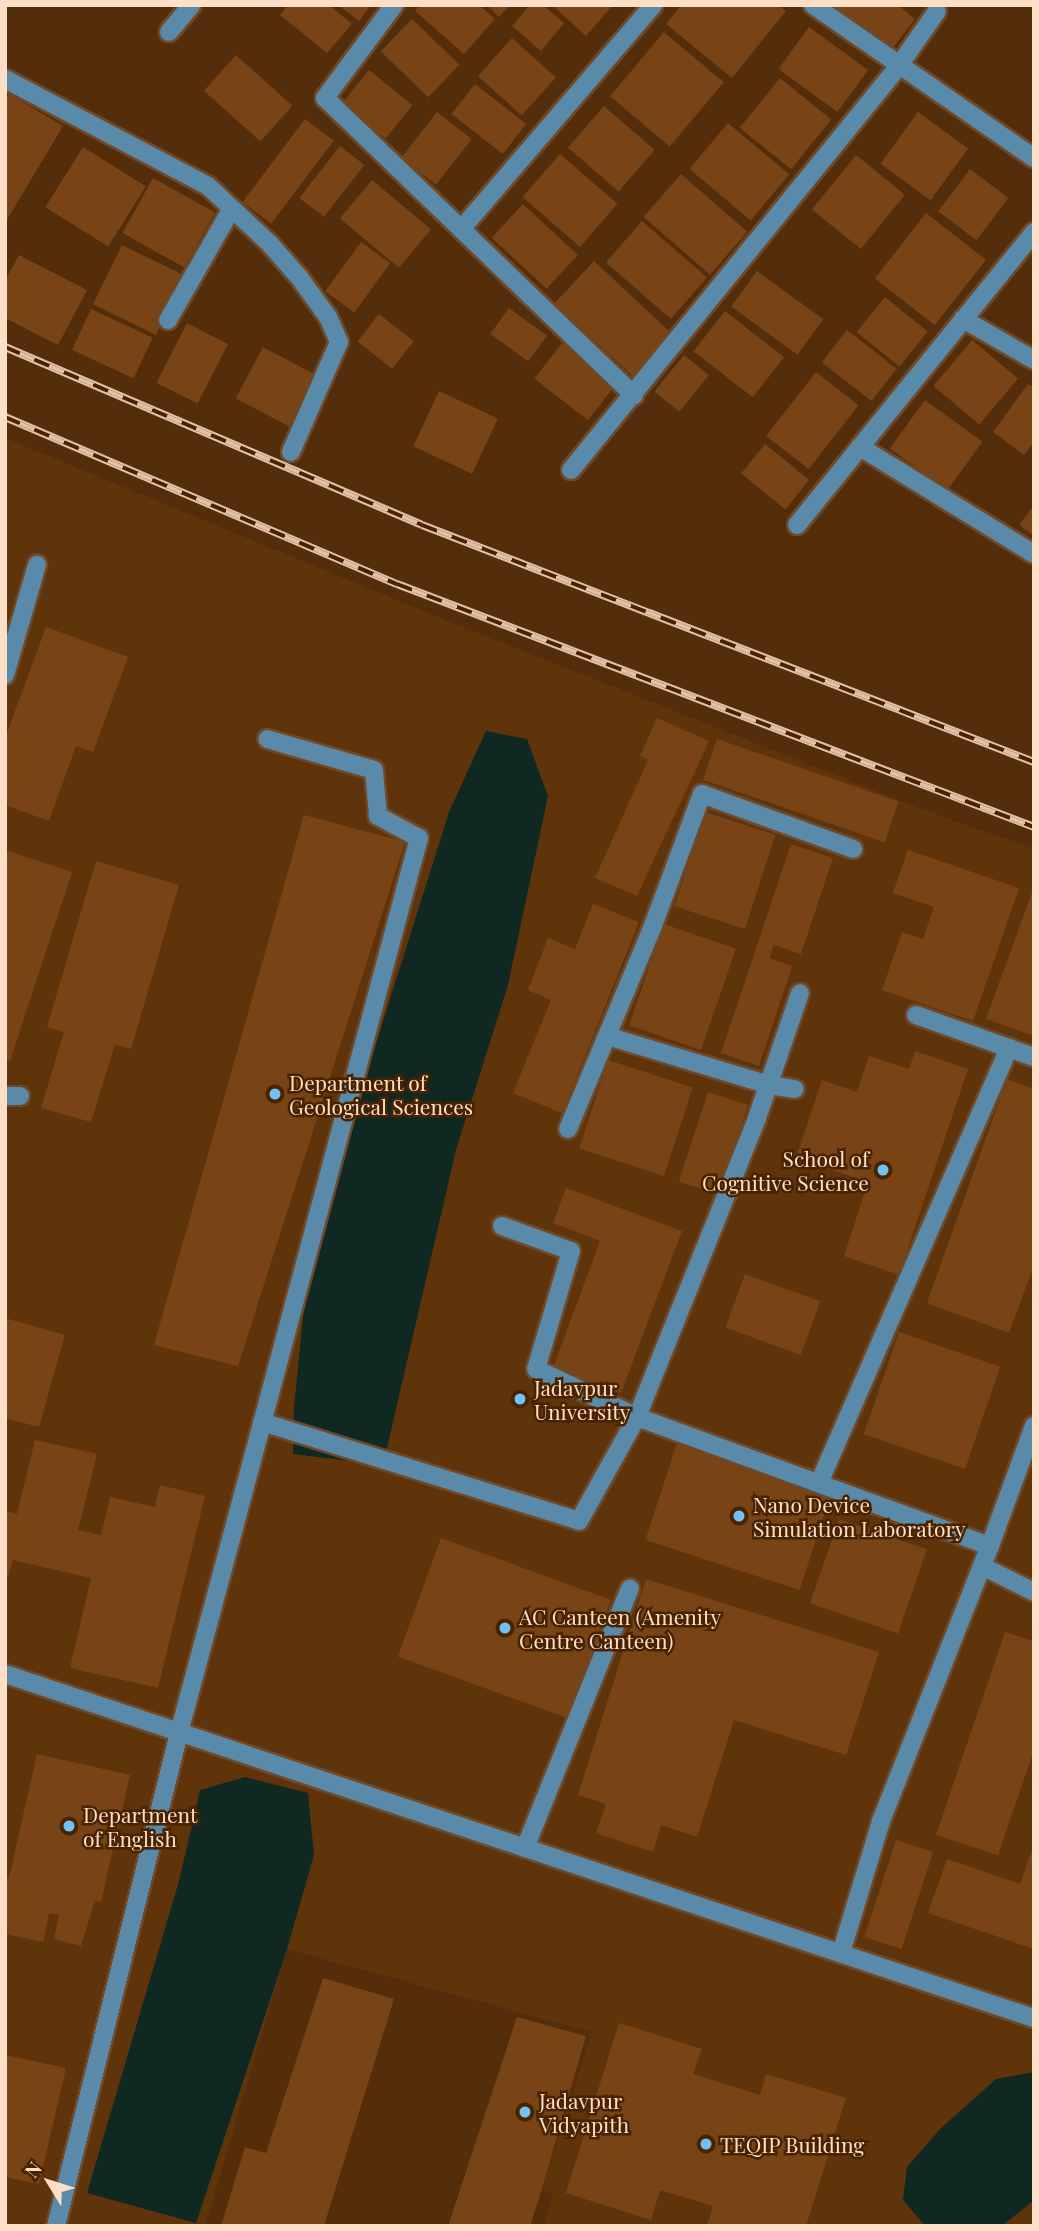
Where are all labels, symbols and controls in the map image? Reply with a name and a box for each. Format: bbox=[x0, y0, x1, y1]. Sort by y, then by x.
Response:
place label: Department of Geological Sciences bbox=[289, 1069, 473, 1119]
marker: Department of Geological Sciences bbox=[267, 1086, 283, 1102]
place label: School of Cognitive Science bbox=[702, 1145, 869, 1195]
marker: School of Cognitive Science bbox=[875, 1162, 891, 1178]
place label: Jadavpur University bbox=[534, 1374, 630, 1424]
marker: Jadavpur University bbox=[512, 1391, 528, 1407]
place label: Nano Device Simulation Laboratory bbox=[753, 1491, 965, 1541]
marker: Nano Device Simulation Laboratory bbox=[731, 1508, 747, 1524]
place label: AC Canteen (Amenity Centre Canteen) bbox=[519, 1603, 721, 1653]
marker: AC Canteen (Amenity Centre Canteen) bbox=[497, 1620, 513, 1636]
place label: Department of English bbox=[83, 1801, 197, 1851]
marker: Department of English bbox=[61, 1818, 77, 1834]
place label: Jadavpur Vidyapith bbox=[539, 2087, 629, 2137]
marker: Jadavpur Vidyapith bbox=[517, 2104, 533, 2120]
place label: TEQIP Building bbox=[720, 2131, 865, 2157]
marker: TEQIP Building bbox=[698, 2136, 714, 2152]
north arrow bbox=[14, 2147, 84, 2217]
text: N bbox=[18, 2156, 47, 2182]

